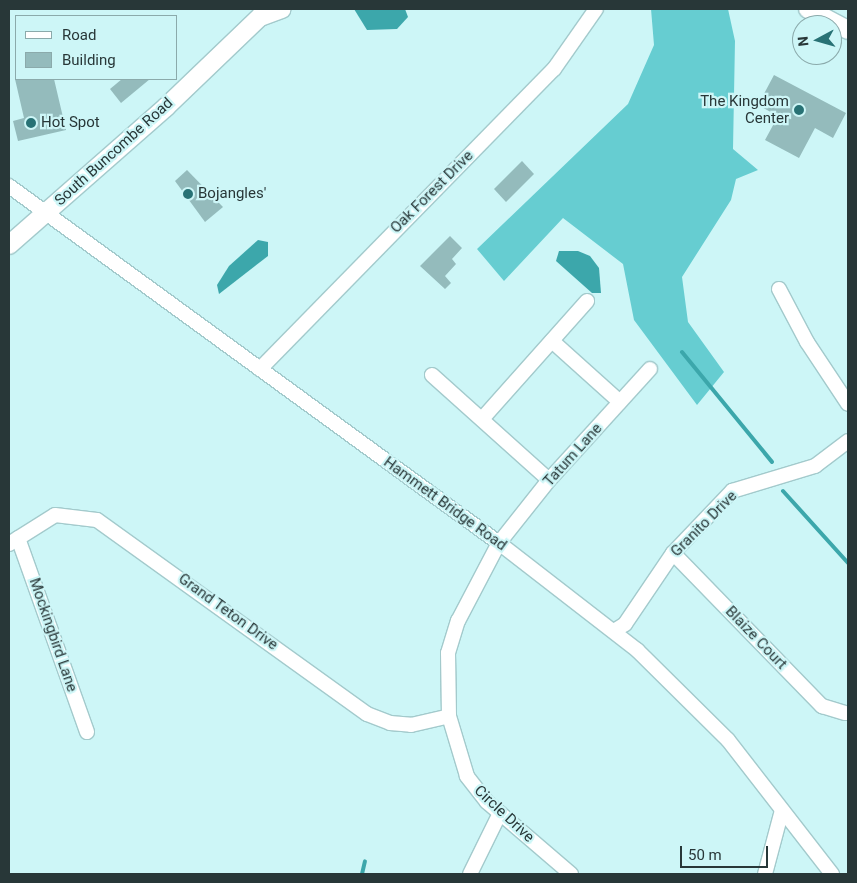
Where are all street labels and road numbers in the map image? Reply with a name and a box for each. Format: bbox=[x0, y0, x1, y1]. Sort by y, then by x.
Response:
street label: South Buncombe Road bbox=[51, 94, 177, 210]
street label: Oak Forest Drive bbox=[387, 147, 477, 237]
street label: Tatum Lane bbox=[540, 420, 606, 490]
street label: Hammett Bridge Road bbox=[380, 453, 510, 555]
street label: Granito Drive bbox=[667, 487, 741, 561]
street label: Grand Teton Drive bbox=[175, 570, 281, 654]
street label: Mockingbird Lane bbox=[25, 576, 81, 694]
street label: Blaize Court bbox=[721, 603, 791, 673]
street label: Circle Drive bbox=[470, 782, 538, 846]

